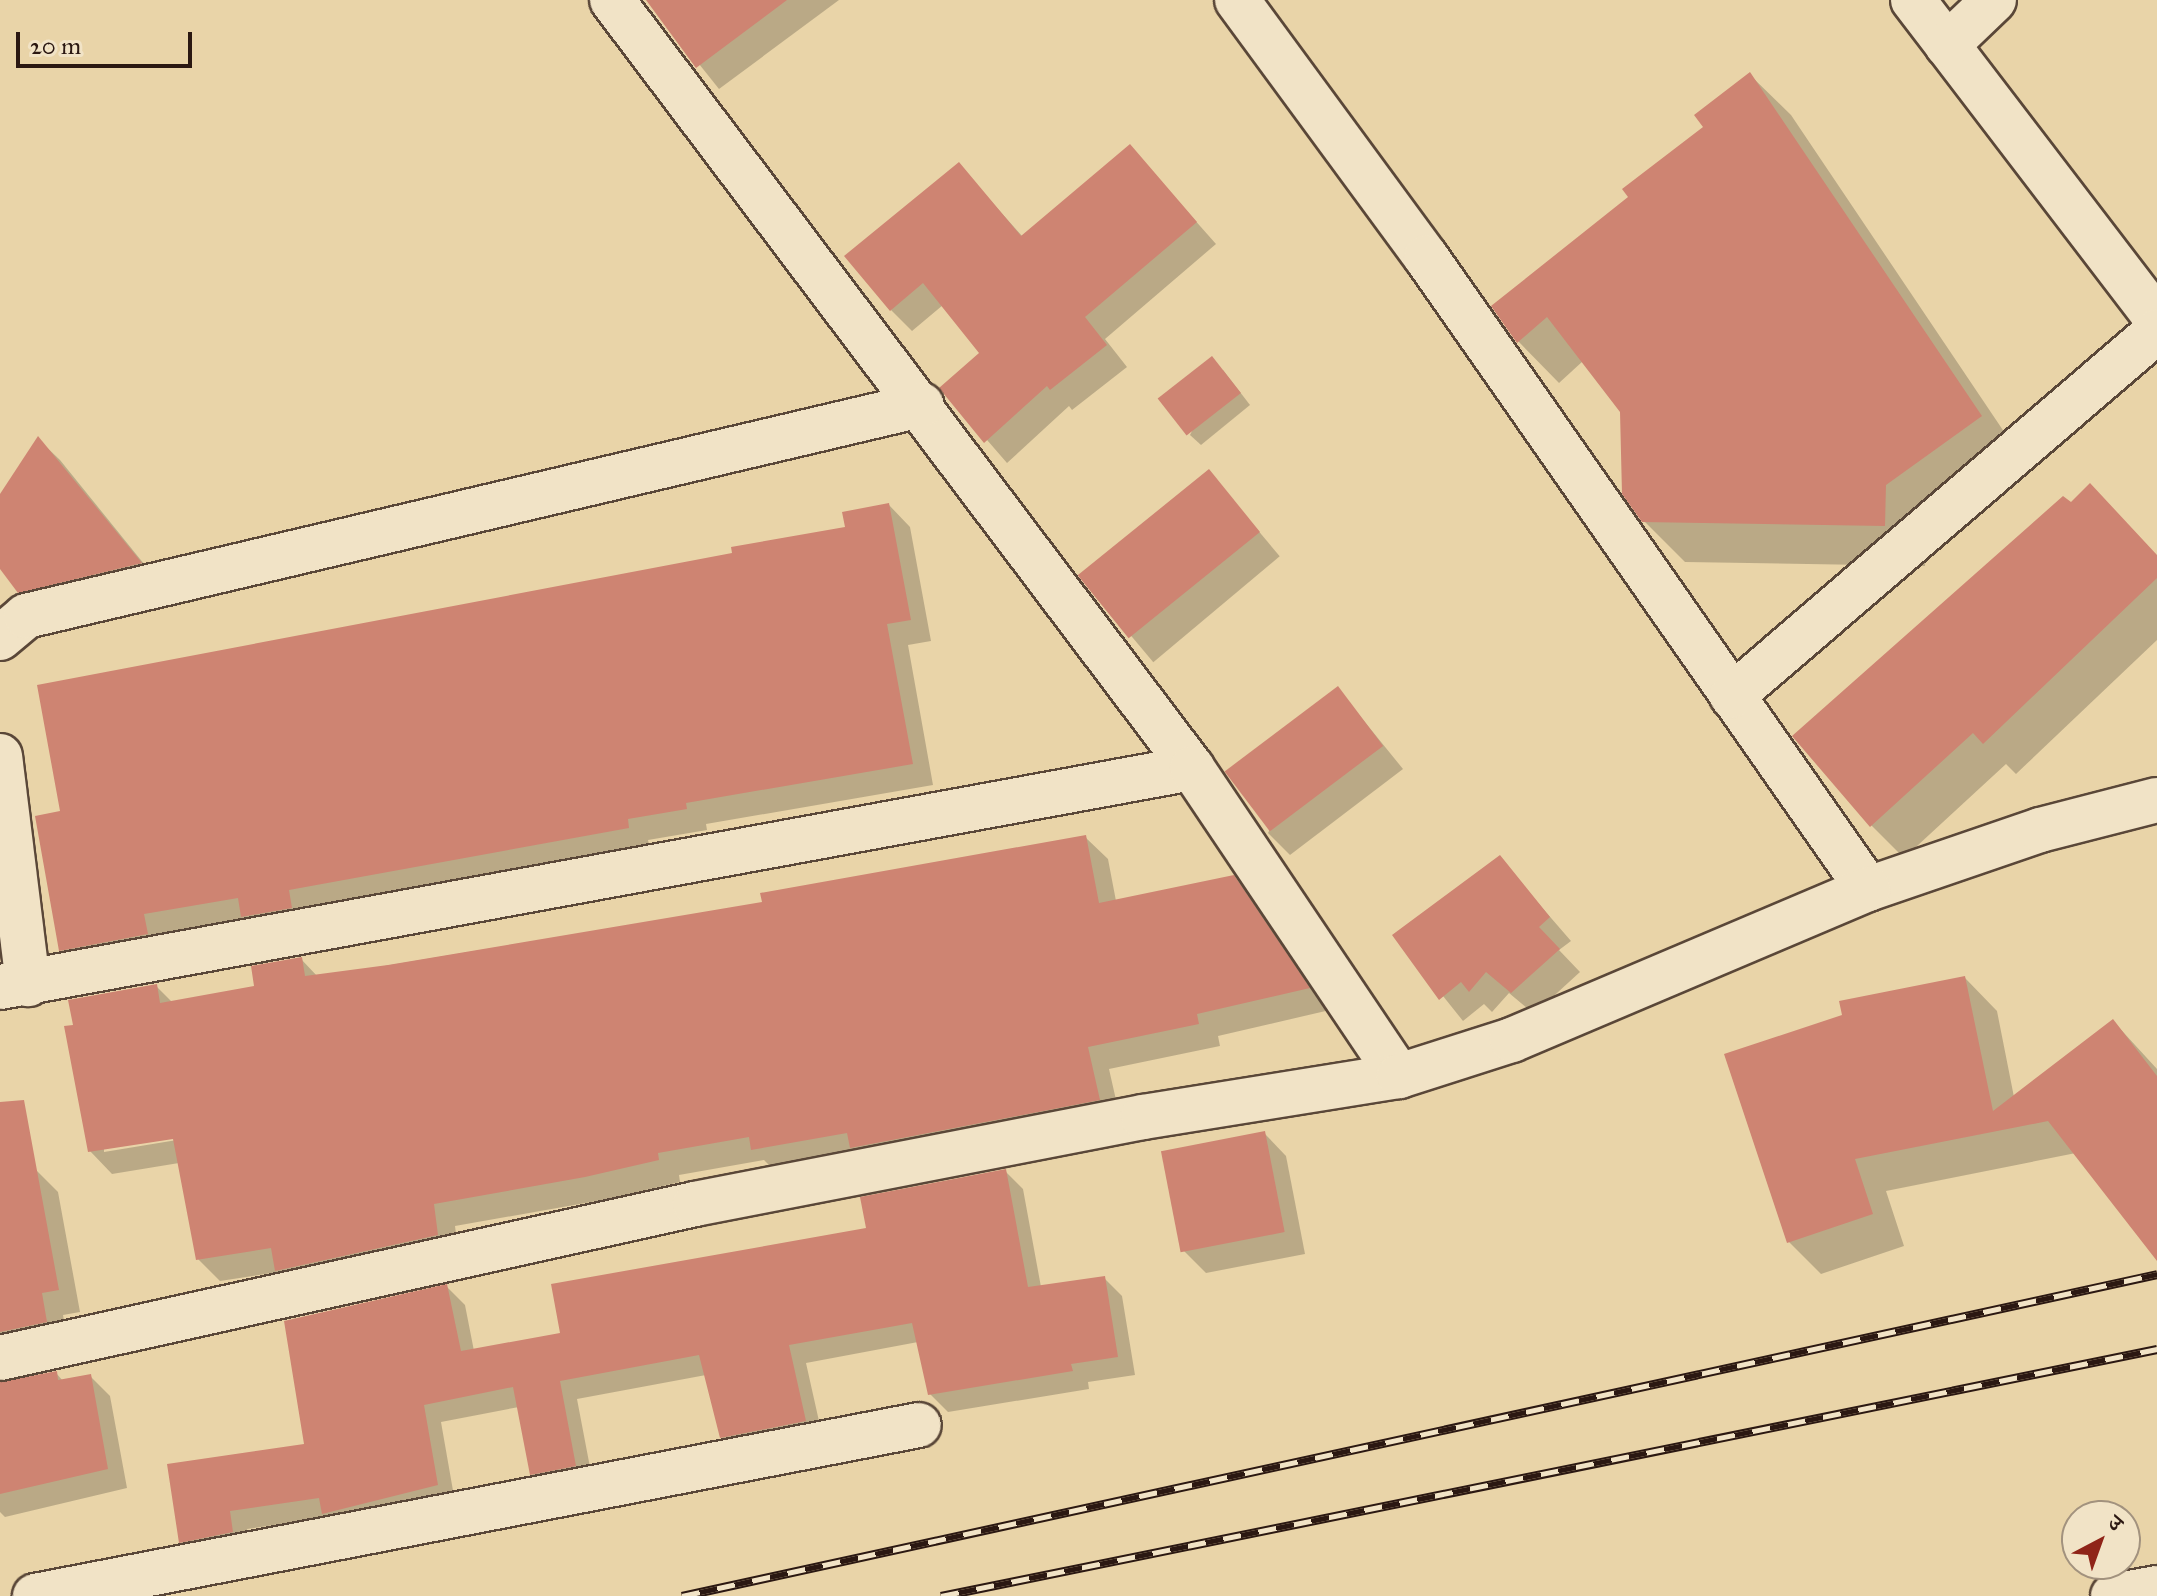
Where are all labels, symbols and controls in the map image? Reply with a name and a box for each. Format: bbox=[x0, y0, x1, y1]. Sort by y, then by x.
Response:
scale bar bbox=[20, 16, 196, 66]
text: 20 m bbox=[30, 31, 81, 61]
north arrow bbox=[2061, 1500, 2141, 1580]
text: उ bbox=[2103, 1509, 2129, 1537]

